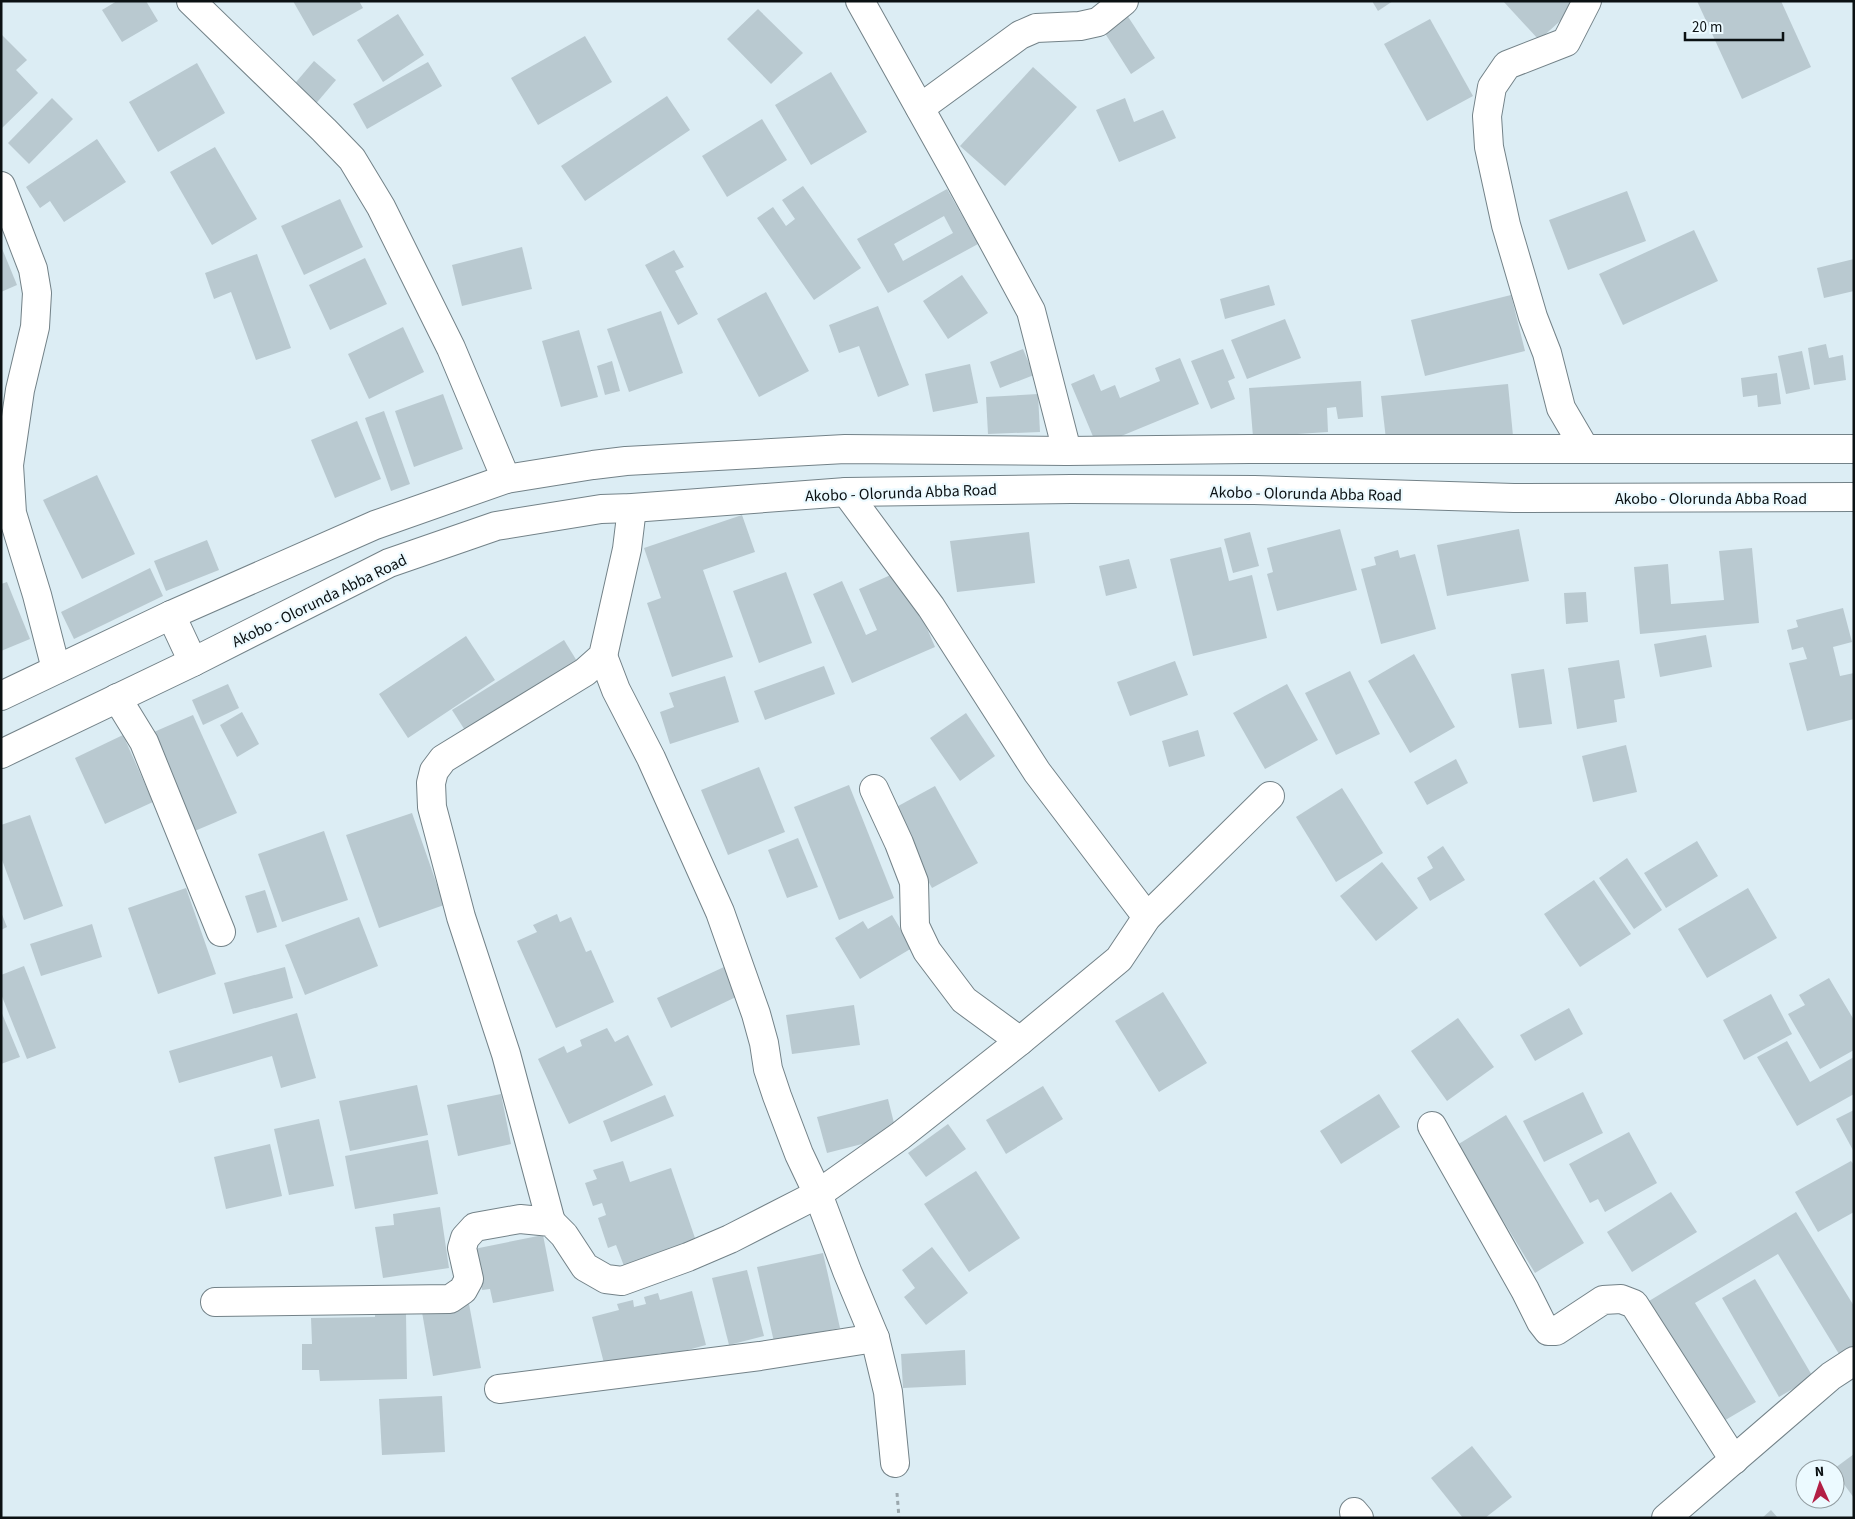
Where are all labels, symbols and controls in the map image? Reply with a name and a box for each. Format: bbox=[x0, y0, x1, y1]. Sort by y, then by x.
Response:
scale bar bbox=[1685, 10, 1782, 42]
text: 20 m bbox=[1692, 17, 1722, 38]
street label: Akobo - Olorunda Abba Road bbox=[805, 479, 997, 507]
street label: Akobo - Olorunda Abba Road bbox=[1210, 481, 1402, 507]
street label: Akobo - Olorunda Abba Road bbox=[1615, 488, 1807, 510]
street label: Akobo - Olorunda Abba Road bbox=[228, 549, 411, 653]
north arrow bbox=[1795, 1459, 1845, 1509]
text: N bbox=[1814, 1462, 1825, 1482]

